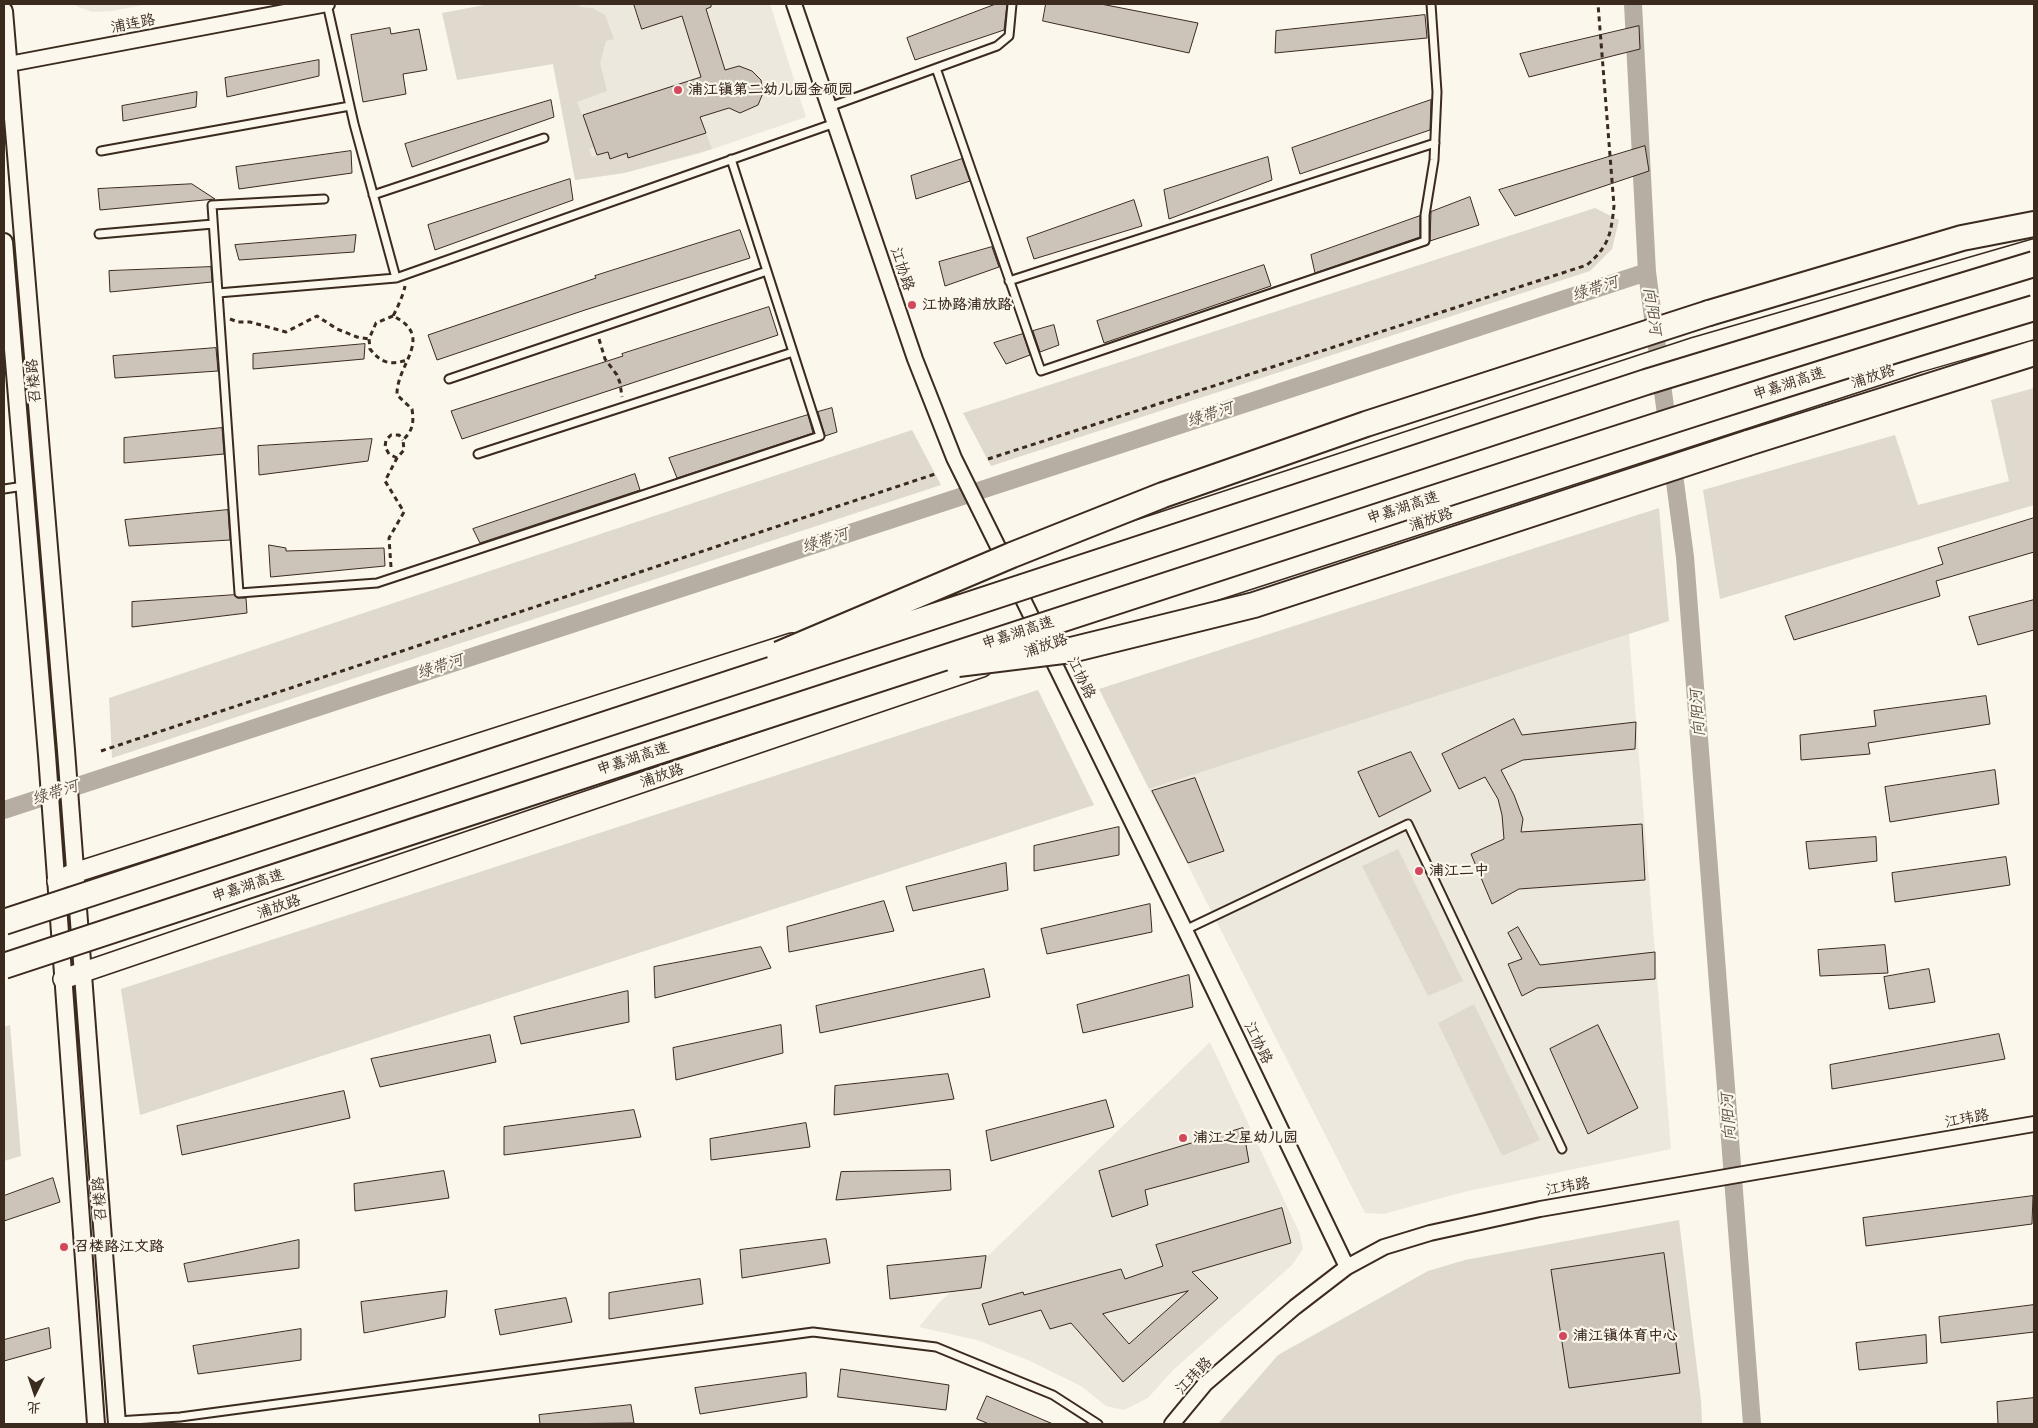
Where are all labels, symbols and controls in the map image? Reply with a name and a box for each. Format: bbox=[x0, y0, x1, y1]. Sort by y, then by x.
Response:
street label: 浦连路 bbox=[109, 11, 157, 37]
place label: 浦江镇第二幼儿园金硕园 bbox=[688, 81, 853, 99]
marker: 浦江镇第二幼儿园金硕园 bbox=[672, 84, 684, 96]
street label: 江协路 bbox=[886, 245, 918, 293]
water label: 绿带河 bbox=[1569, 272, 1621, 306]
water label: 向阳河 bbox=[1639, 286, 1665, 336]
place label: 江协路浦放路 bbox=[922, 296, 1012, 314]
marker: 江协路浦放路 bbox=[906, 299, 918, 311]
street label: 召楼路 bbox=[23, 358, 45, 404]
street label: 浦放路 bbox=[1849, 361, 1897, 393]
street label: 申嘉湖高速 bbox=[1751, 364, 1827, 404]
water label: 绿带河 bbox=[1184, 398, 1236, 432]
street label: 申嘉湖高速 bbox=[1365, 488, 1441, 528]
street label: 浦放路 bbox=[1407, 504, 1455, 536]
water label: 绿带河 bbox=[799, 524, 851, 558]
street label: 申嘉湖高速 bbox=[980, 613, 1056, 653]
street label: 浦放路 bbox=[1022, 630, 1070, 662]
water label: 绿带河 bbox=[414, 650, 466, 684]
street label: 江协路 bbox=[1063, 654, 1099, 702]
water label: 向阳河 bbox=[1687, 688, 1709, 738]
street label: 申嘉湖高速 bbox=[595, 739, 671, 779]
street label: 浦放路 bbox=[638, 760, 686, 792]
water label: 绿带河 bbox=[29, 776, 81, 810]
place label: 浦江二中 bbox=[1429, 862, 1489, 880]
marker: 浦江二中 bbox=[1413, 865, 1425, 877]
street label: 申嘉湖高速 bbox=[210, 866, 286, 906]
street label: 浦放路 bbox=[255, 891, 303, 923]
street label: 江协路 bbox=[1240, 1019, 1276, 1067]
water label: 向阳河 bbox=[1718, 1092, 1740, 1142]
street label: 江玮路 bbox=[1943, 1106, 1991, 1132]
place label: 浦江之星幼儿园 bbox=[1193, 1129, 1298, 1147]
marker: 浦江之星幼儿园 bbox=[1177, 1132, 1189, 1144]
street label: 江玮路 bbox=[1544, 1174, 1592, 1200]
street label: 召楼路 bbox=[89, 1176, 111, 1222]
place label: 召楼路江文路 bbox=[74, 1238, 164, 1256]
marker: 召楼路江文路 bbox=[58, 1241, 70, 1253]
place label: 浦江镇体育中心 bbox=[1573, 1327, 1678, 1345]
marker: 浦江镇体育中心 bbox=[1557, 1330, 1569, 1342]
street label: 江玮路 bbox=[1172, 1354, 1216, 1398]
north arrow bbox=[10, 1368, 60, 1418]
text: 北 bbox=[26, 1397, 42, 1419]

